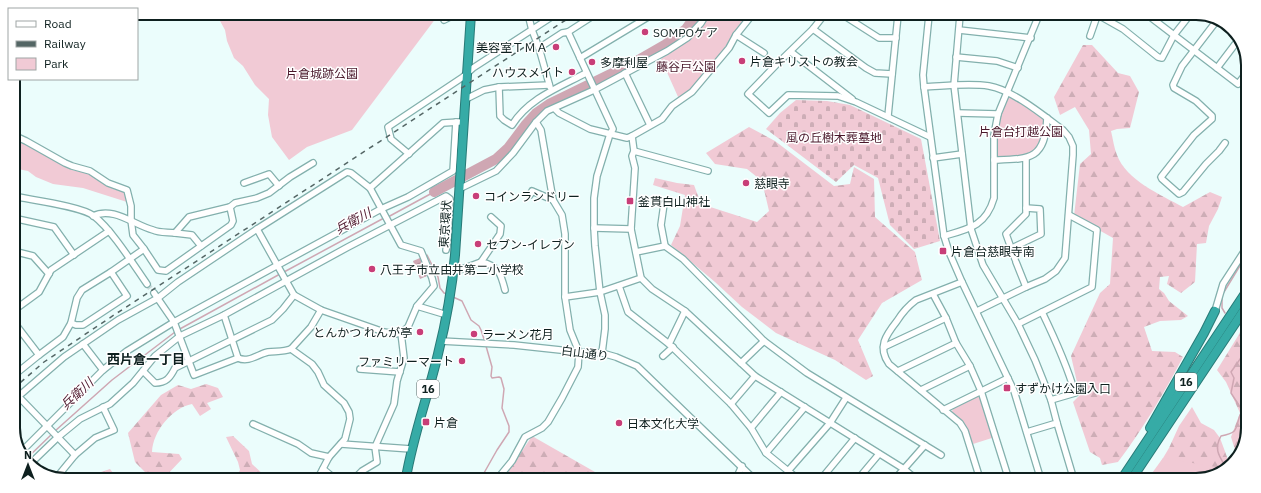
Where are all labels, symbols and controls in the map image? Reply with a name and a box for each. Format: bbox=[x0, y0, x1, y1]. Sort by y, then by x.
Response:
legend bbox=[8, 8, 138, 80]
text: Road bbox=[44, 16, 72, 31]
place label: SOMPOケア bbox=[653, 25, 718, 40]
marker: SOMPOケア bbox=[640, 27, 650, 37]
text: Railway bbox=[44, 36, 86, 51]
place label: 美容室ＴＭＡ bbox=[476, 40, 548, 55]
marker: 美容室ＴＭＡ bbox=[551, 42, 561, 52]
place label: 片倉キリストの教会 bbox=[750, 54, 858, 69]
place label: 多摩利屋 bbox=[600, 55, 648, 70]
text: Park bbox=[44, 56, 69, 71]
marker: 片倉キリストの教会 bbox=[737, 56, 747, 66]
marker: 多摩利屋 bbox=[587, 57, 597, 67]
park label: 藤谷戸公園 bbox=[656, 59, 716, 74]
place label: ハウスメイト bbox=[492, 65, 564, 80]
park label: 片倉城跡公園 bbox=[286, 66, 358, 81]
marker: ハウスメイト bbox=[567, 67, 577, 77]
park label: 片倉台打越公園 bbox=[979, 124, 1063, 139]
park label: 風の丘樹木葬墓地 bbox=[786, 130, 882, 145]
place label: 慈眼寺 bbox=[754, 176, 790, 191]
marker: 慈眼寺 bbox=[741, 178, 751, 188]
place label: コインランドリー bbox=[484, 189, 580, 204]
marker: コインランドリー bbox=[471, 191, 481, 201]
place label: 釜貫白山神社 bbox=[638, 194, 710, 209]
marker: 釜貫白山神社 bbox=[625, 196, 635, 206]
street label: 東京環状 bbox=[436, 200, 454, 248]
water label: 兵衛川 bbox=[332, 203, 376, 238]
place label: セブン-イレブン bbox=[486, 237, 575, 252]
marker: セブン-イレブン bbox=[473, 239, 483, 249]
place label: 片倉台慈眼寺南 bbox=[951, 244, 1035, 259]
marker: 片倉台慈眼寺南 bbox=[938, 246, 948, 256]
place label: 八王子市立由井第二小学校 bbox=[380, 262, 524, 277]
marker: 八王子市立由井第二小学校 bbox=[367, 264, 377, 274]
place label: とんかつ れんが亭 bbox=[313, 325, 412, 340]
marker: とんかつ れんが亭 bbox=[415, 327, 425, 337]
place label: ラーメン花月 bbox=[482, 327, 554, 342]
marker: ラーメン花月 bbox=[469, 329, 479, 339]
street label: 白山通り bbox=[560, 343, 610, 363]
district label: 西片倉一丁目 bbox=[107, 351, 185, 368]
place label: ファミリーマート bbox=[358, 354, 454, 369]
marker: ファミリーマート bbox=[457, 356, 467, 366]
water label: 兵衛川 bbox=[57, 373, 99, 414]
road number: 16 bbox=[1175, 373, 1197, 391]
road number: 16 bbox=[417, 380, 439, 398]
place label: すずかけ公園入口 bbox=[1015, 381, 1111, 396]
marker: すずかけ公園入口 bbox=[1002, 383, 1012, 393]
place label: 片倉 bbox=[434, 415, 458, 430]
place label: 日本文化大学 bbox=[627, 416, 699, 431]
marker: 片倉 bbox=[421, 417, 431, 427]
marker: 日本文化大学 bbox=[614, 418, 624, 428]
north arrow bbox=[8, 445, 48, 485]
text: N bbox=[24, 448, 32, 462]

